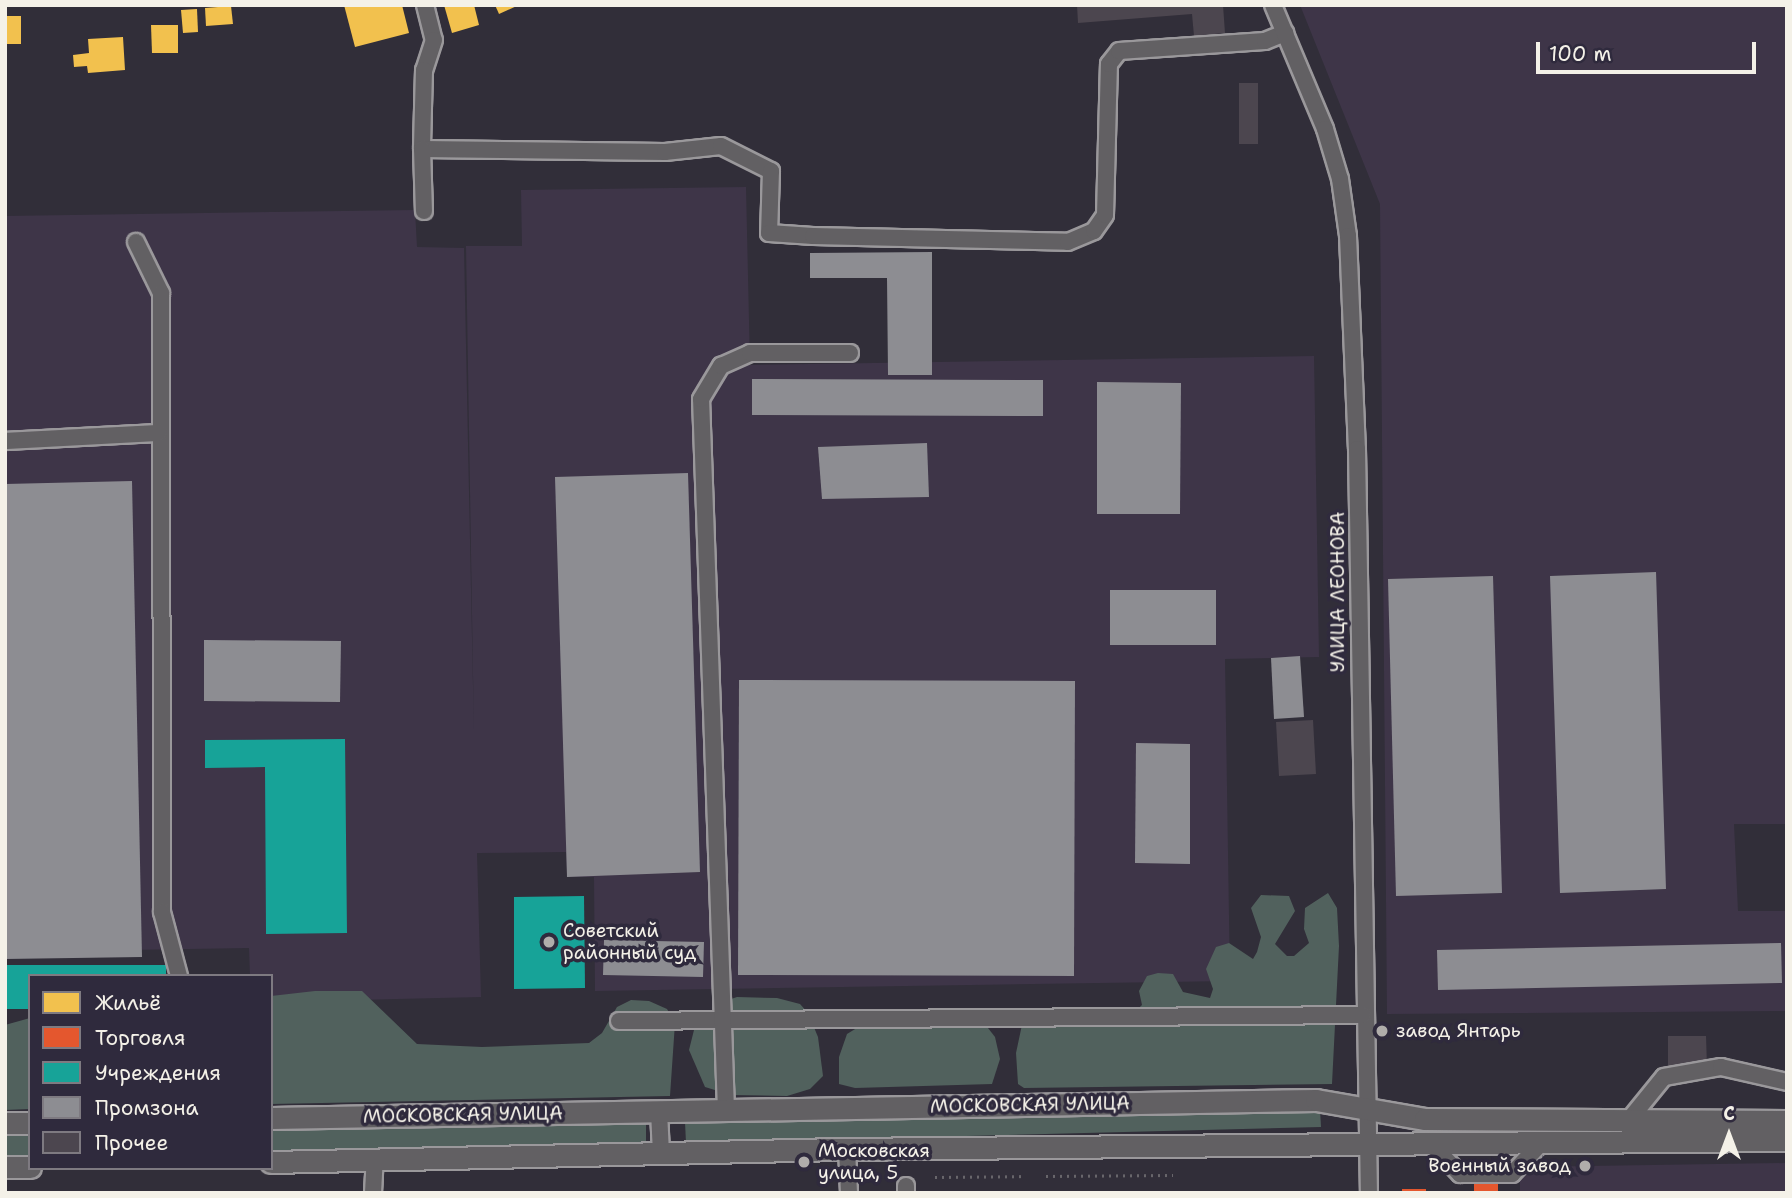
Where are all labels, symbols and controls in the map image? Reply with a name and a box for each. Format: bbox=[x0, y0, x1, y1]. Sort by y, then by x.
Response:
scale bar bbox=[1540, 28, 1760, 72]
text: 100 m bbox=[1549, 40, 1612, 68]
street label: УЛИЦА ЛЕОНОВА bbox=[1327, 512, 1349, 672]
place label: Советский районный суд bbox=[563, 920, 696, 964]
marker: Советский районный суд bbox=[541, 934, 557, 950]
legend bbox=[28, 974, 273, 1170]
text: Жильё bbox=[95, 989, 161, 1017]
place label: завод Янтарь bbox=[1396, 1020, 1521, 1042]
marker: завод Янтарь bbox=[1374, 1023, 1390, 1039]
text: Торговля bbox=[95, 1024, 185, 1052]
text: Учреждения bbox=[95, 1059, 221, 1087]
street label: МОСКОВСКАЯ УЛИЦА bbox=[930, 1092, 1130, 1118]
text: Промзона bbox=[95, 1094, 198, 1122]
north arrow bbox=[1694, 1100, 1764, 1170]
text: С bbox=[1723, 1101, 1735, 1126]
street label: МОСКОВСКАЯ УЛИЦА bbox=[363, 1102, 563, 1128]
text: Прочее bbox=[95, 1129, 168, 1157]
place label: Московская улица, 5 bbox=[818, 1140, 930, 1184]
marker: Московская улица, 5 bbox=[796, 1154, 812, 1170]
place label: Военный завод bbox=[1428, 1155, 1571, 1177]
marker: Военный завод bbox=[1577, 1158, 1593, 1174]

